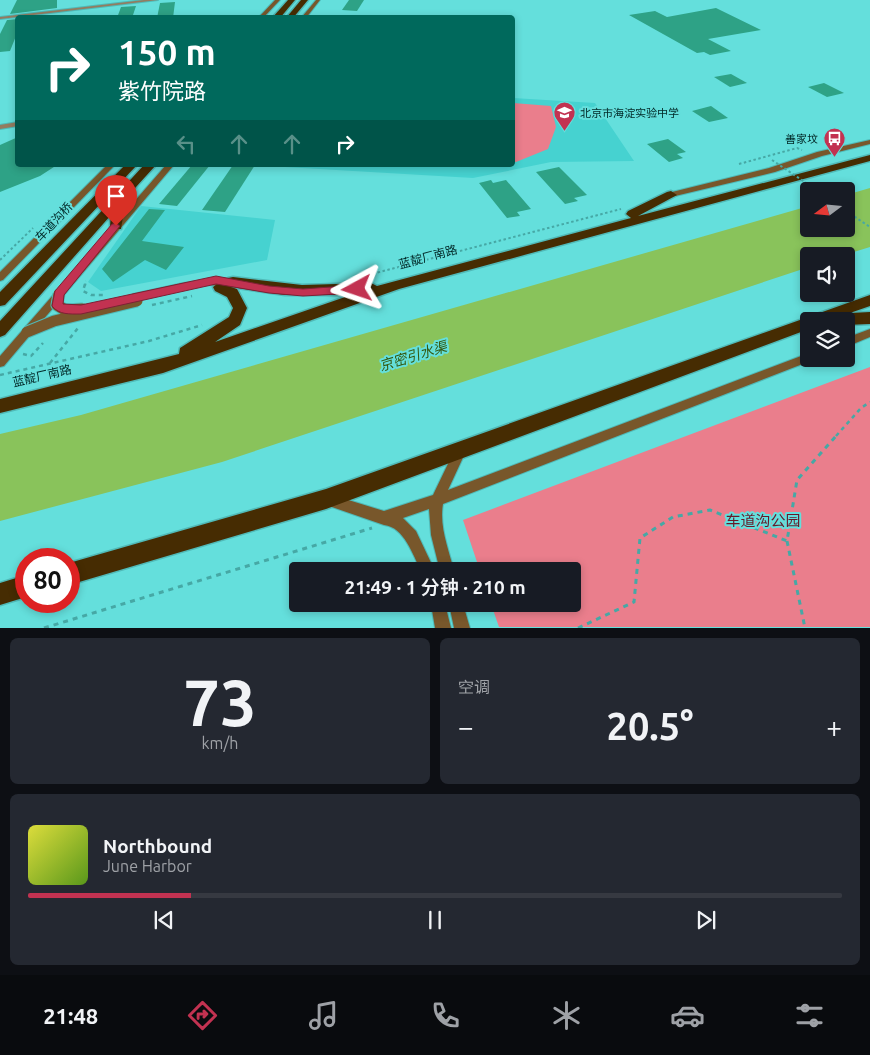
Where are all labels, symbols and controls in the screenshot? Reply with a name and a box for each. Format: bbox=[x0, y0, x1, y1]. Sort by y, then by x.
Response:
text: 150 m bbox=[118, 32, 216, 72]
icon: right bbox=[35, 35, 100, 100]
text: 紫竹院路 bbox=[118, 78, 206, 103]
school or university icon: 北京市海淀实验中学 bbox=[552, 101, 576, 132]
place label: 北京市海淀实验中学 bbox=[580, 107, 679, 119]
bus stop icon: 善家坟 bbox=[822, 127, 846, 158]
icon: left bbox=[172, 130, 200, 158]
icon: ahead bbox=[225, 130, 253, 158]
icon: ahead bbox=[278, 130, 306, 158]
icon: right bbox=[331, 130, 359, 158]
place label: 善家坟 bbox=[785, 133, 818, 145]
pin bbox=[95, 175, 137, 226]
icon: arrive bbox=[102, 182, 130, 210]
north arrow bbox=[800, 182, 855, 238]
map controls bbox=[800, 182, 855, 367]
street label: 车道沟桥 bbox=[33, 200, 75, 244]
street label: 蓝靛厂南路 bbox=[397, 242, 459, 271]
button: sound bbox=[800, 247, 855, 302]
position arrow bbox=[330, 262, 382, 314]
button: layers bbox=[800, 312, 855, 367]
water label: 京密引水渠 bbox=[377, 338, 451, 374]
street label: 蓝靛厂南路 bbox=[11, 362, 73, 389]
park label: 车道沟公园 bbox=[725, 512, 801, 529]
speed limit sign: 80 bbox=[15, 548, 80, 613]
text: 21:49 · 1 分钟 · 210 m bbox=[344, 576, 526, 598]
text: 73 bbox=[183, 665, 257, 738]
text: 空调 bbox=[458, 678, 490, 696]
text: 20.5° bbox=[606, 705, 694, 747]
text: − bbox=[458, 711, 474, 742]
text: + bbox=[826, 711, 842, 742]
text: km/h bbox=[202, 734, 238, 752]
text: Northbound bbox=[103, 835, 212, 857]
text: June Harbor bbox=[103, 857, 192, 875]
icon: previous bbox=[150, 906, 178, 934]
icon: pause bbox=[421, 906, 449, 934]
icon: next bbox=[692, 906, 720, 934]
icon: directions bbox=[185, 998, 220, 1033]
icon: music bbox=[306, 998, 341, 1033]
icon: phone bbox=[428, 998, 463, 1033]
icon: climate bbox=[549, 998, 584, 1033]
icon: car bbox=[670, 998, 705, 1033]
icon: filters bbox=[792, 998, 827, 1033]
text: 21:48 bbox=[43, 1003, 98, 1028]

